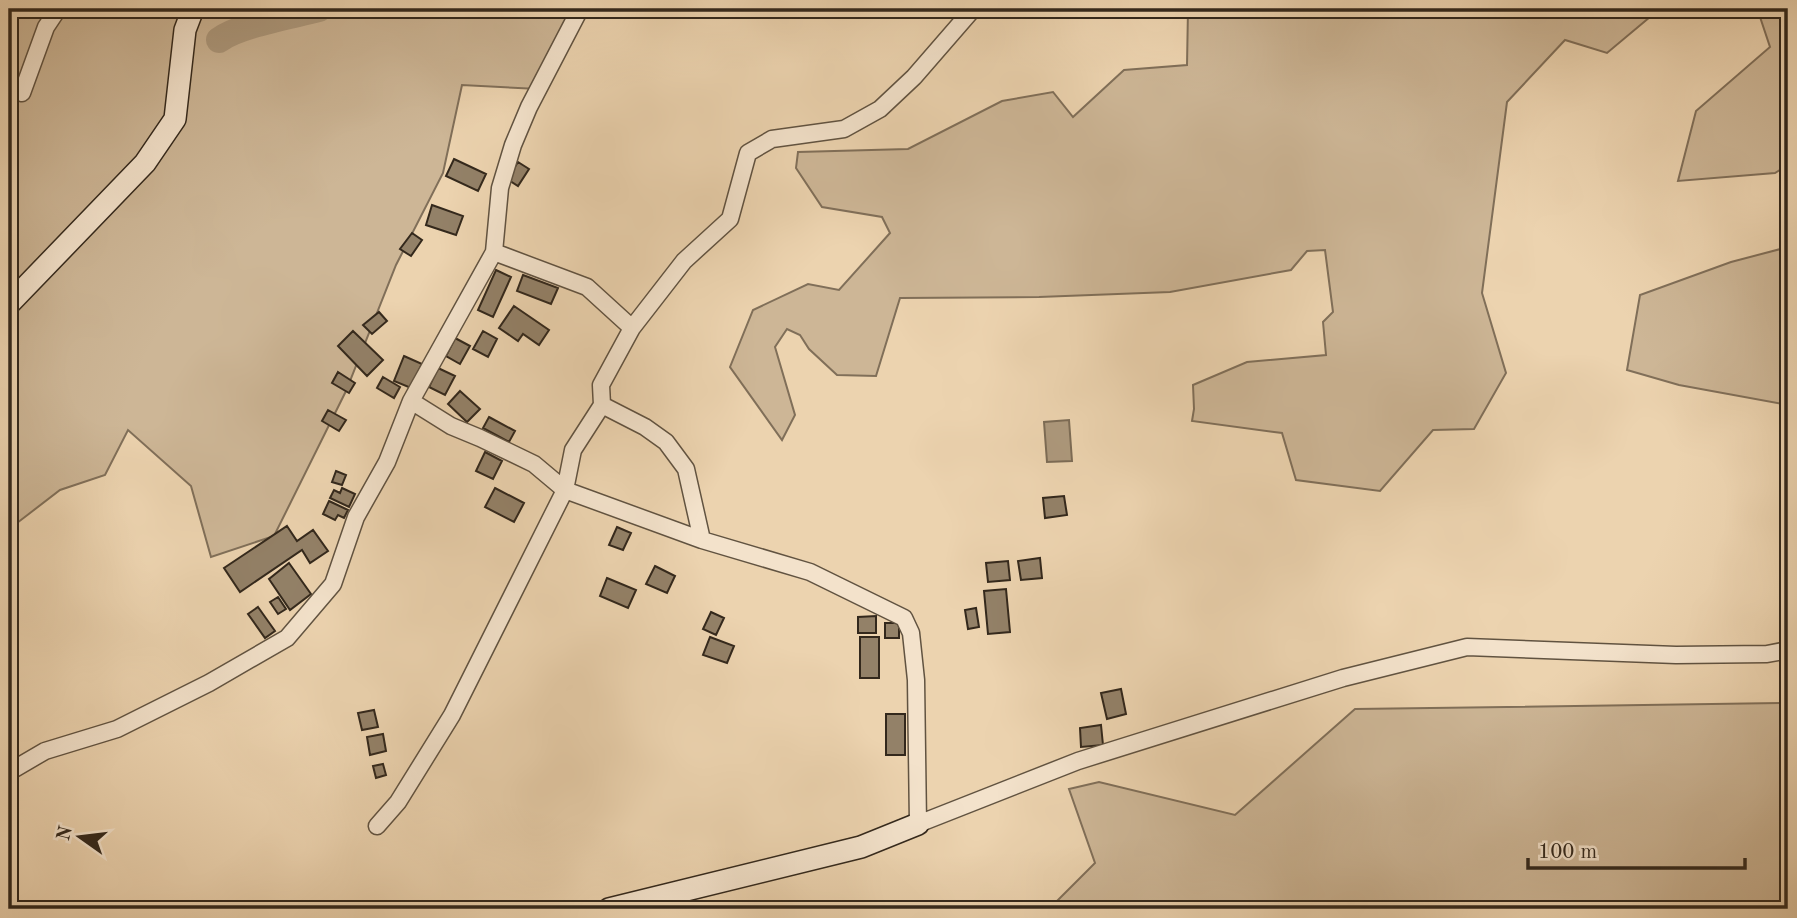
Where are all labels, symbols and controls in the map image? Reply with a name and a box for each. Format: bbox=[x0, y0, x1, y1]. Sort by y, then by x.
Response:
north arrow bbox=[46, 802, 116, 872]
text: N bbox=[55, 824, 77, 843]
scale bar bbox=[1528, 827, 1744, 871]
text: 100 m bbox=[1538, 842, 1597, 863]

